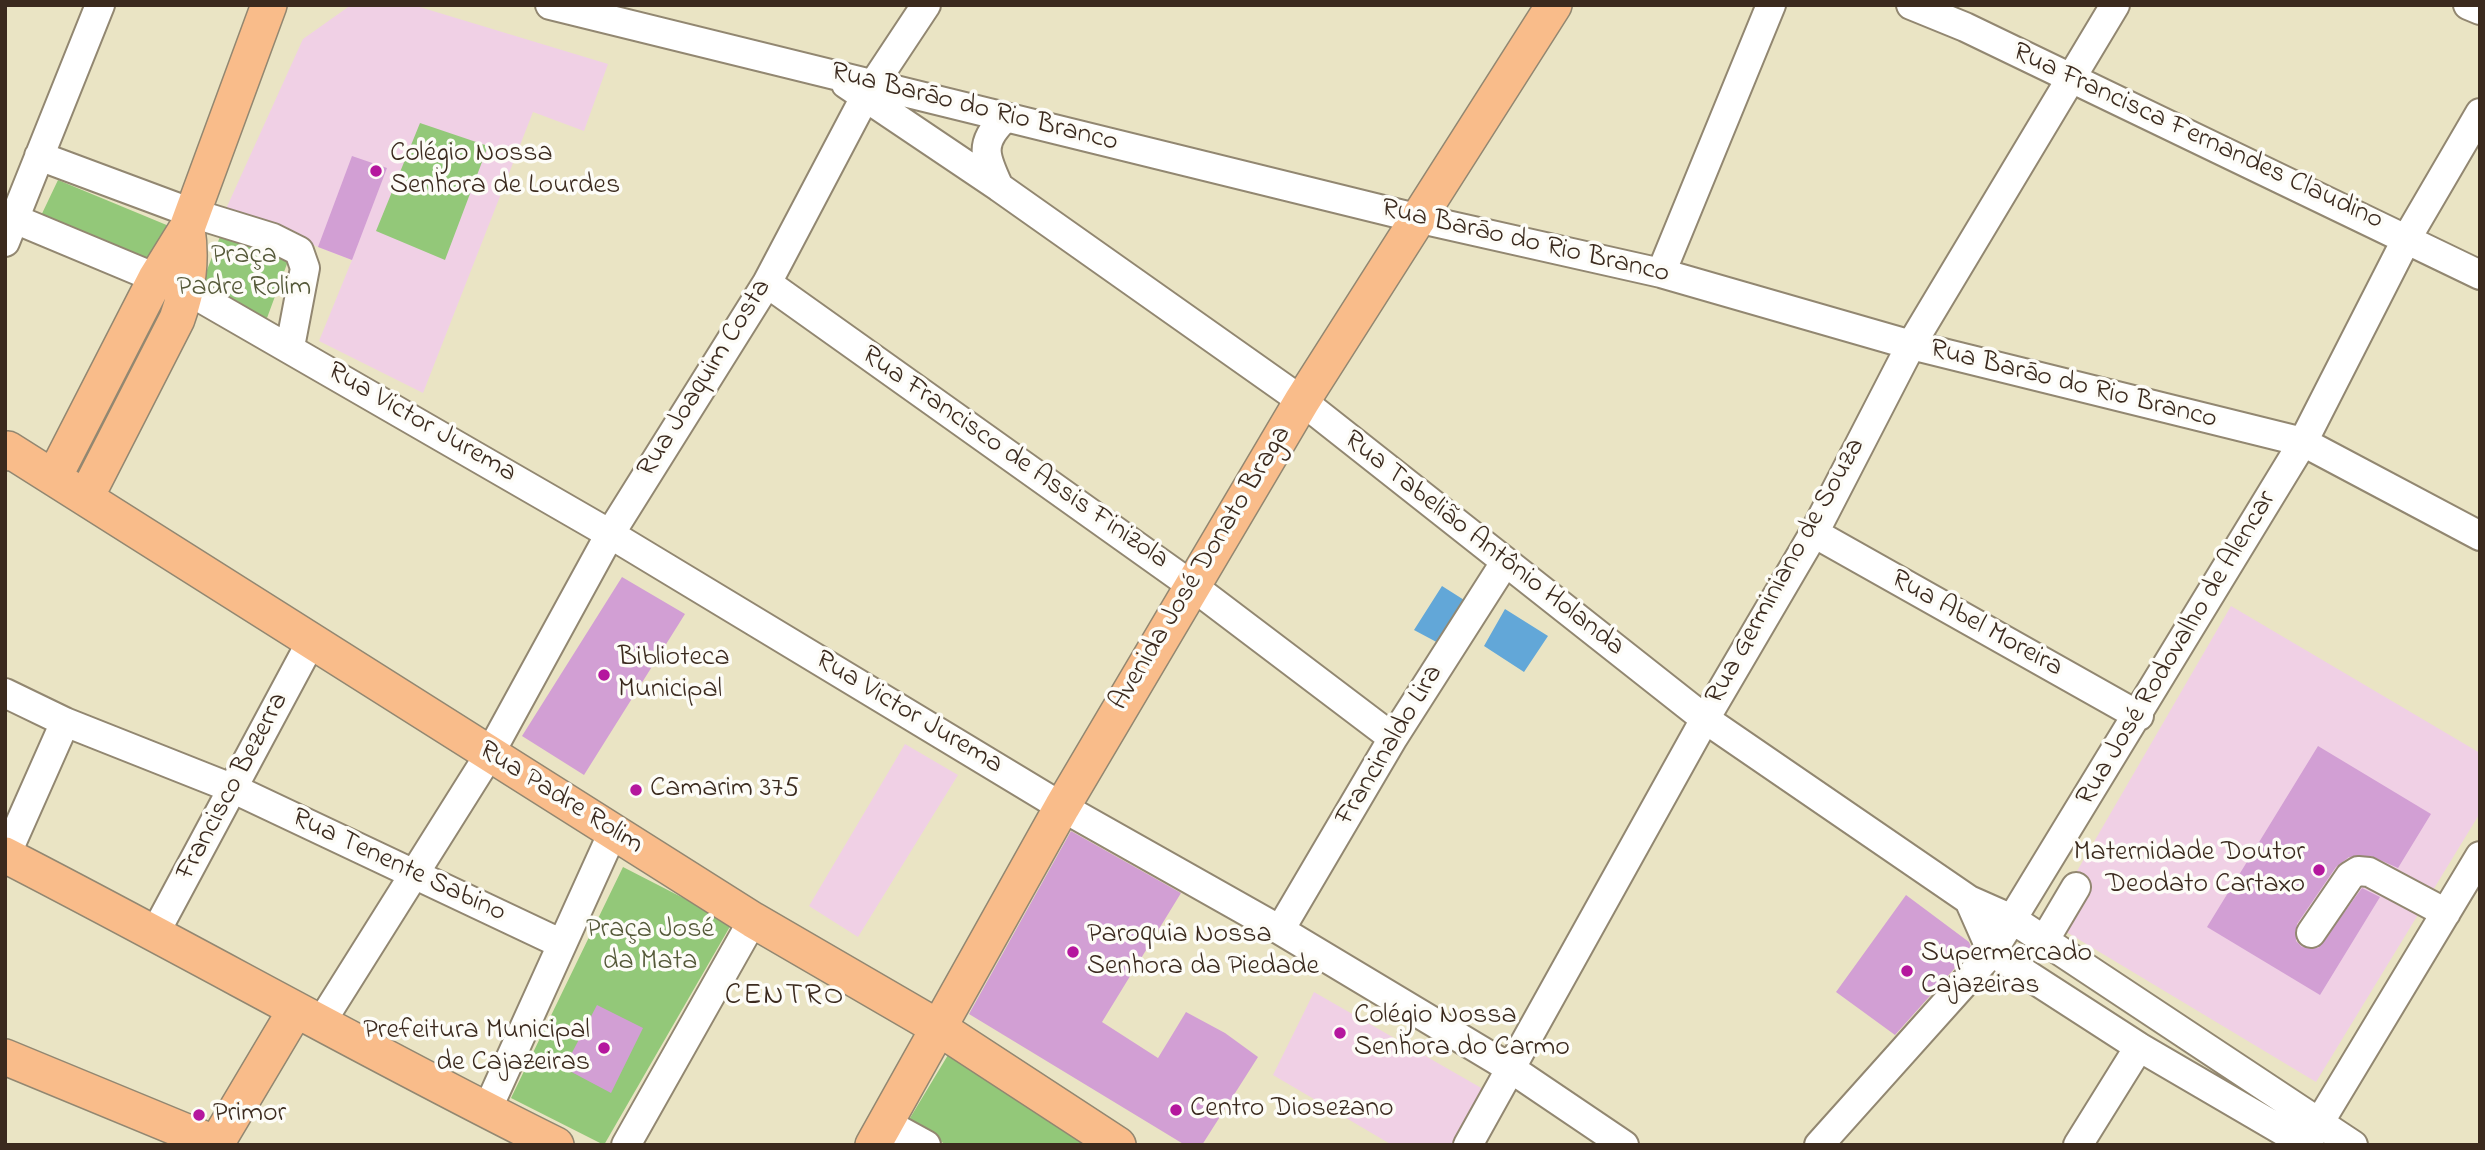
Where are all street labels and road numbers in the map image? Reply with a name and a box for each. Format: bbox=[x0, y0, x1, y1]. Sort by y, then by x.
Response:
street label: Rua Francisca Fernandes Claudino bbox=[2006, 37, 2388, 239]
street label: Rua Barāo do Rio Branco bbox=[827, 57, 1121, 161]
street label: Rua Barāo do Rio Branco bbox=[1378, 193, 1672, 293]
street label: Rua Joaquim Costa bbox=[632, 274, 780, 484]
street label: Rua Barāo do Rio Branco bbox=[1926, 334, 2220, 438]
street label: Rua Francisco de Assis Finizola bbox=[854, 340, 1174, 578]
street label: Rua Victor Jurema bbox=[320, 356, 522, 492]
street label: Avenida José Donato Braga bbox=[1104, 421, 1300, 717]
street label: Rua Tabelião Antônio Holanda bbox=[1336, 425, 1630, 665]
street label: Rua Germiniano de Souza bbox=[1700, 433, 1874, 711]
street label: Rua José Rodovalho de Alencar bbox=[2071, 486, 2285, 812]
street label: Rua Abel Moreira bbox=[1884, 564, 2068, 686]
street label: Rua Victor Jurema bbox=[808, 645, 1008, 783]
street label: Francinaldo Lira bbox=[1330, 660, 1452, 832]
street label: Francisco Bezerra bbox=[170, 688, 298, 886]
street label: Rua Padre Rolim bbox=[471, 735, 649, 863]
street label: Rua Tenente Sabino bbox=[286, 803, 510, 931]

